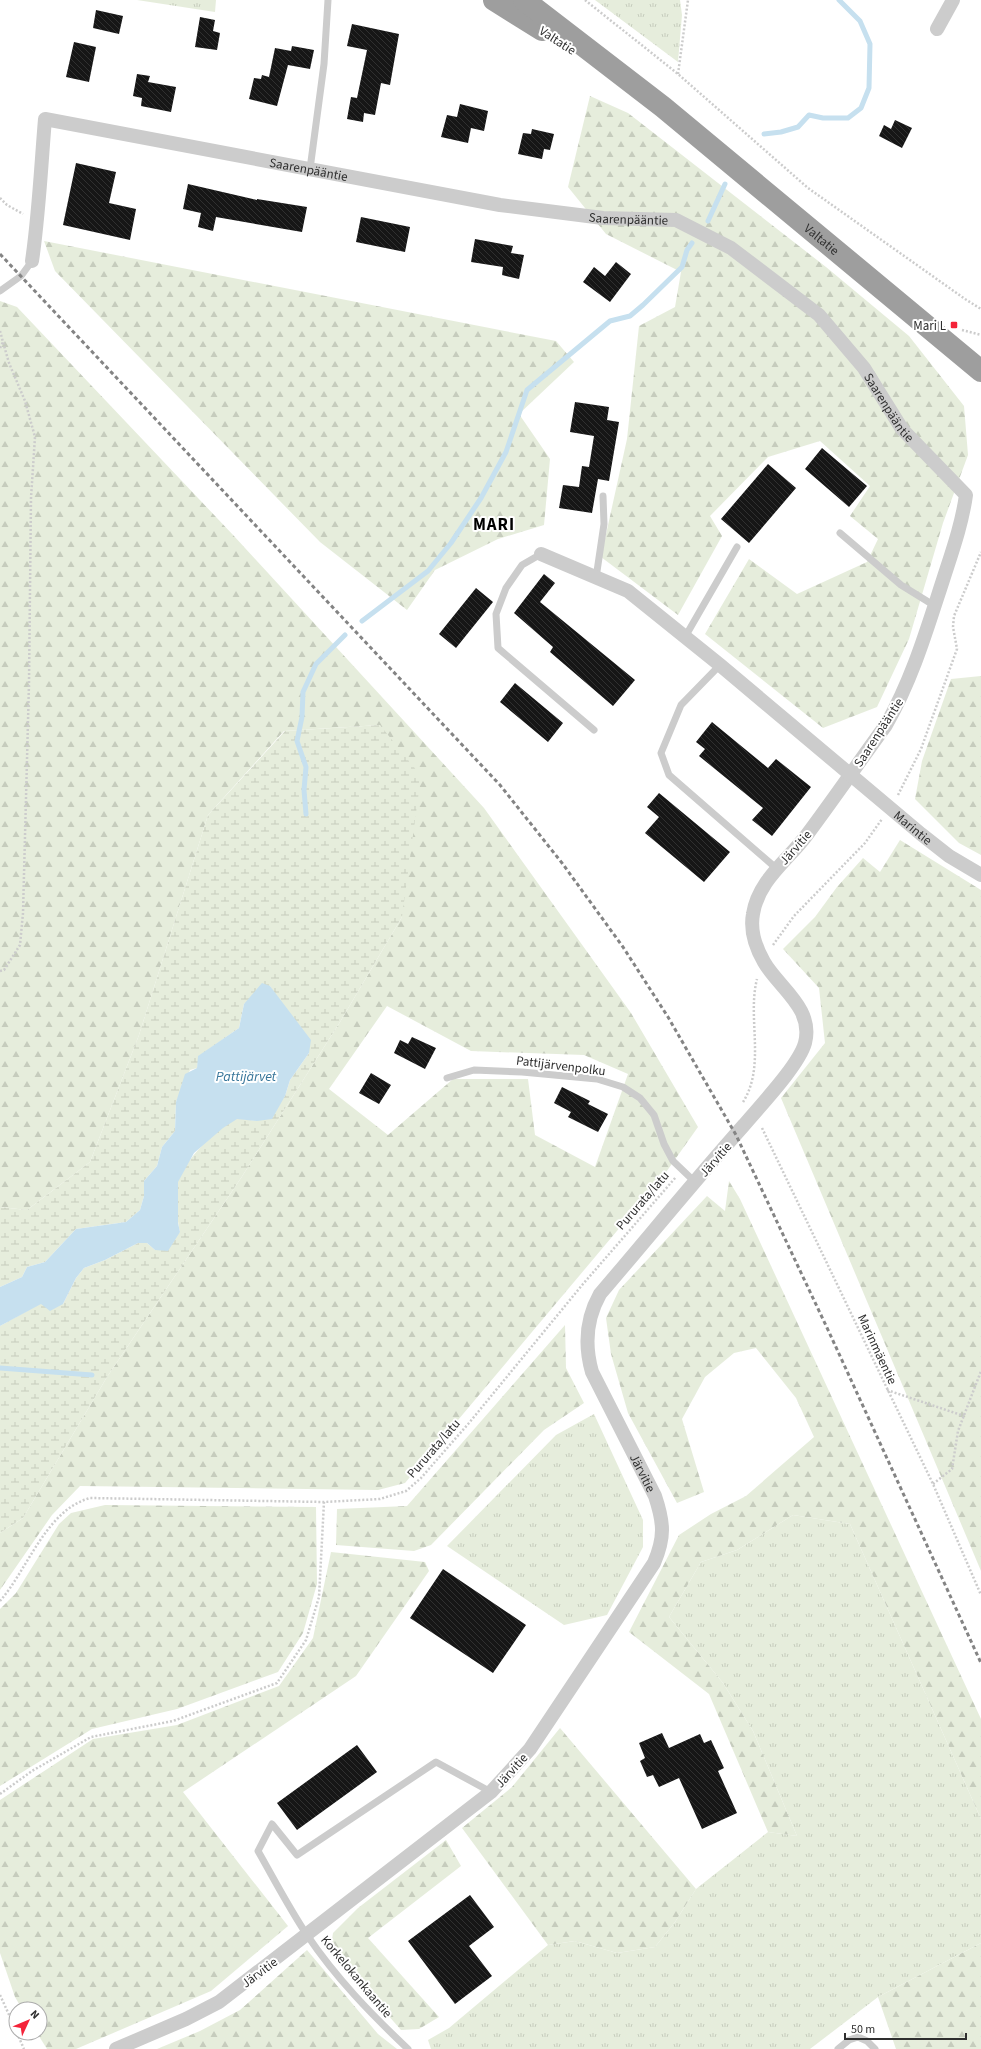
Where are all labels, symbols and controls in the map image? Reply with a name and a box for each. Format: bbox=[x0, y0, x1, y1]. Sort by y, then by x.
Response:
street label: Valtatie bbox=[535, 22, 579, 60]
street label: Saarenpääntie bbox=[268, 154, 349, 186]
street label: Saarenpääntie bbox=[588, 208, 668, 230]
street label: Valtatie bbox=[800, 220, 843, 260]
place label: Mari L bbox=[913, 317, 946, 335]
marker: Mari L bbox=[949, 320, 959, 330]
street label: Saarenpääntie bbox=[859, 370, 918, 446]
district label: MARI bbox=[473, 513, 515, 537]
street label: Saarenpääntie bbox=[850, 694, 908, 771]
street label: Marintie bbox=[890, 807, 936, 849]
street label: Järvitie bbox=[776, 826, 816, 869]
street label: Pattijärvenpolku bbox=[515, 1052, 607, 1080]
water label: Pattijärvet bbox=[216, 1067, 277, 1087]
street label: Järvitie bbox=[696, 1138, 736, 1181]
street label: Pururata/latu bbox=[612, 1167, 673, 1234]
street label: Marinmäentie bbox=[853, 1311, 901, 1388]
street label: Pururata/latu bbox=[403, 1415, 464, 1482]
street label: Järvitie bbox=[625, 1451, 660, 1495]
street label: Järvitie bbox=[491, 1749, 532, 1792]
street label: Korkelokankaantie bbox=[316, 1932, 396, 2022]
street label: Järvitie bbox=[238, 1953, 281, 1992]
north arrow bbox=[8, 2001, 48, 2041]
text: N bbox=[27, 2007, 43, 2022]
scale bar bbox=[845, 2015, 966, 2041]
text: 50 m bbox=[851, 2021, 875, 2038]

